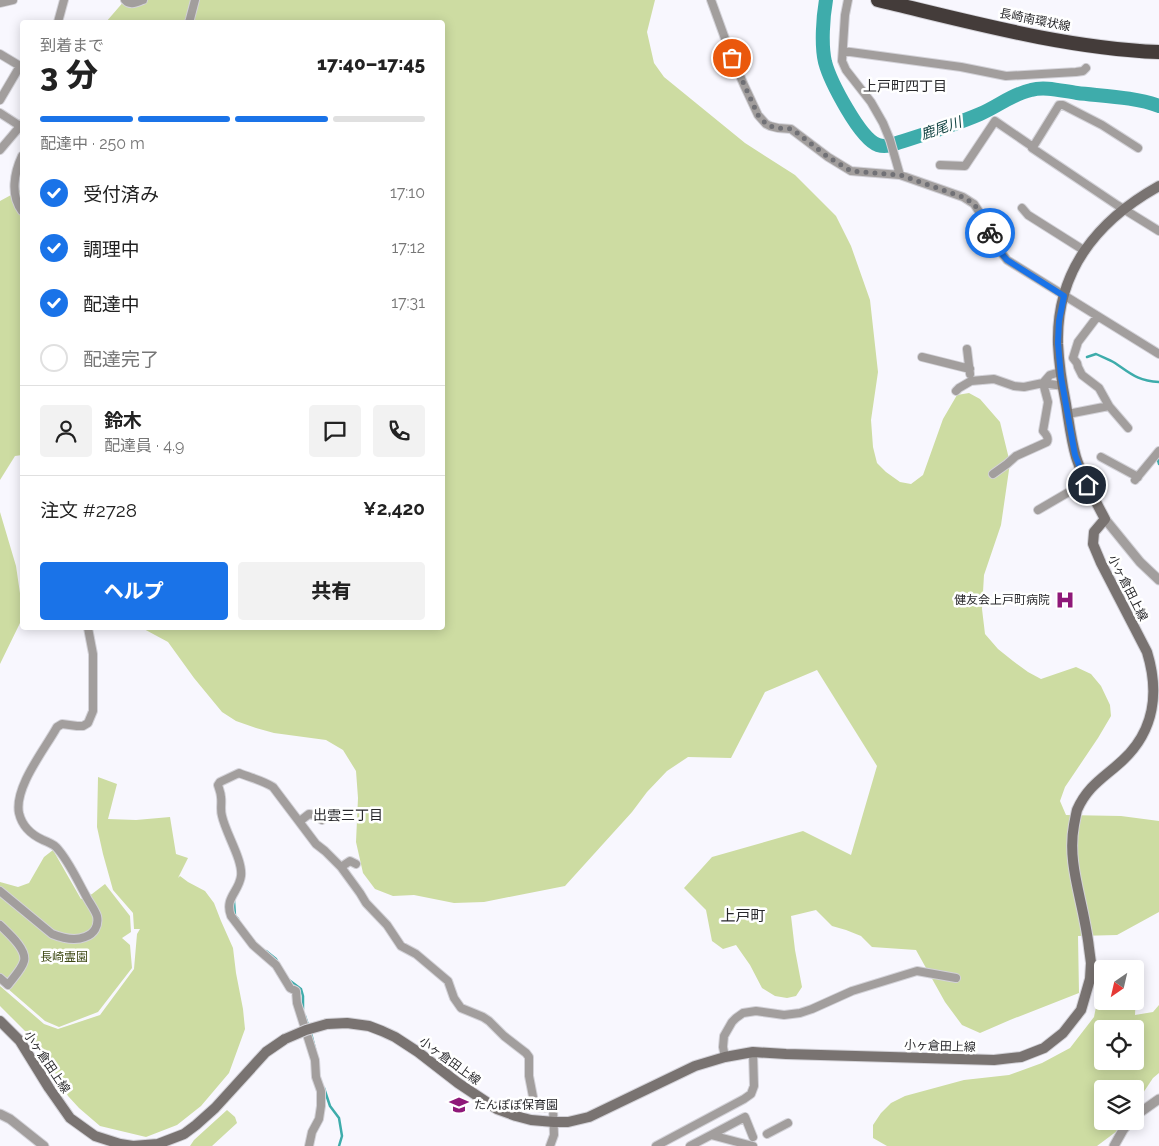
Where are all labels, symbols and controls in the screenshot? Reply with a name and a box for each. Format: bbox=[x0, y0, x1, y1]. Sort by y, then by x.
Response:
street label: 長崎南環状線 bbox=[998, 6, 1072, 34]
text: 到着まで bbox=[40, 36, 104, 55]
pin bbox=[711, 37, 753, 79]
icon: bag bbox=[718, 44, 746, 72]
text: 17:40–17:45 bbox=[317, 52, 425, 74]
text: 3 分 bbox=[40, 56, 98, 93]
district label: 上戸町四丁目 bbox=[863, 78, 947, 94]
water label: 鹿尾川 bbox=[919, 113, 965, 142]
text: 配達中 · 250 m bbox=[40, 134, 145, 153]
icon: check bbox=[40, 179, 68, 207]
text: 受付済み bbox=[83, 183, 159, 205]
text: 17:10 bbox=[390, 183, 425, 202]
courier bbox=[965, 208, 1015, 258]
icon: bike bbox=[976, 219, 1004, 247]
icon: check bbox=[40, 234, 68, 262]
text: 調理中 bbox=[83, 238, 140, 260]
text: 17:12 bbox=[391, 238, 425, 257]
icon: check bbox=[40, 289, 68, 317]
text: 配達中 bbox=[83, 293, 140, 315]
text: 17:31 bbox=[391, 293, 425, 312]
text: 配達完了 bbox=[83, 348, 159, 370]
button: person bbox=[40, 405, 92, 457]
button: chat bbox=[309, 405, 361, 457]
button: phone bbox=[373, 405, 425, 457]
text: 鈴木 bbox=[104, 409, 142, 431]
text: 配達員 · 4.9 bbox=[104, 436, 184, 455]
pin bbox=[1066, 464, 1108, 506]
icon: home bbox=[1073, 471, 1101, 499]
text: ¥2,420 bbox=[363, 497, 425, 519]
text: 注文 #2728 bbox=[40, 499, 137, 521]
street label: 小ヶ倉田上線 bbox=[1105, 553, 1151, 623]
button: ヘルプ bbox=[40, 562, 228, 620]
button: 共有 bbox=[238, 562, 425, 620]
hospital icon: 健友会上戸町病院 bbox=[1054, 589, 1076, 611]
place label: 健友会上戸町病院 bbox=[954, 593, 1050, 607]
district label: 出雲三丁目 bbox=[313, 807, 383, 823]
district label: 上戸町 bbox=[720, 907, 766, 925]
park label: 長崎霊園 bbox=[40, 950, 88, 964]
north arrow bbox=[1094, 960, 1144, 1010]
map controls bbox=[1094, 960, 1144, 1130]
button: locate bbox=[1094, 1020, 1144, 1070]
street label: 小ヶ倉田上線 bbox=[21, 1028, 73, 1096]
street label: 小ヶ倉田上線 bbox=[417, 1034, 483, 1088]
street label: 小ヶ倉田上線 bbox=[904, 1038, 976, 1054]
button: layers bbox=[1094, 1080, 1144, 1130]
school or university icon: たんぽぽ保育園 bbox=[448, 1094, 470, 1116]
place label: たんぽぽ保育園 bbox=[474, 1098, 558, 1112]

